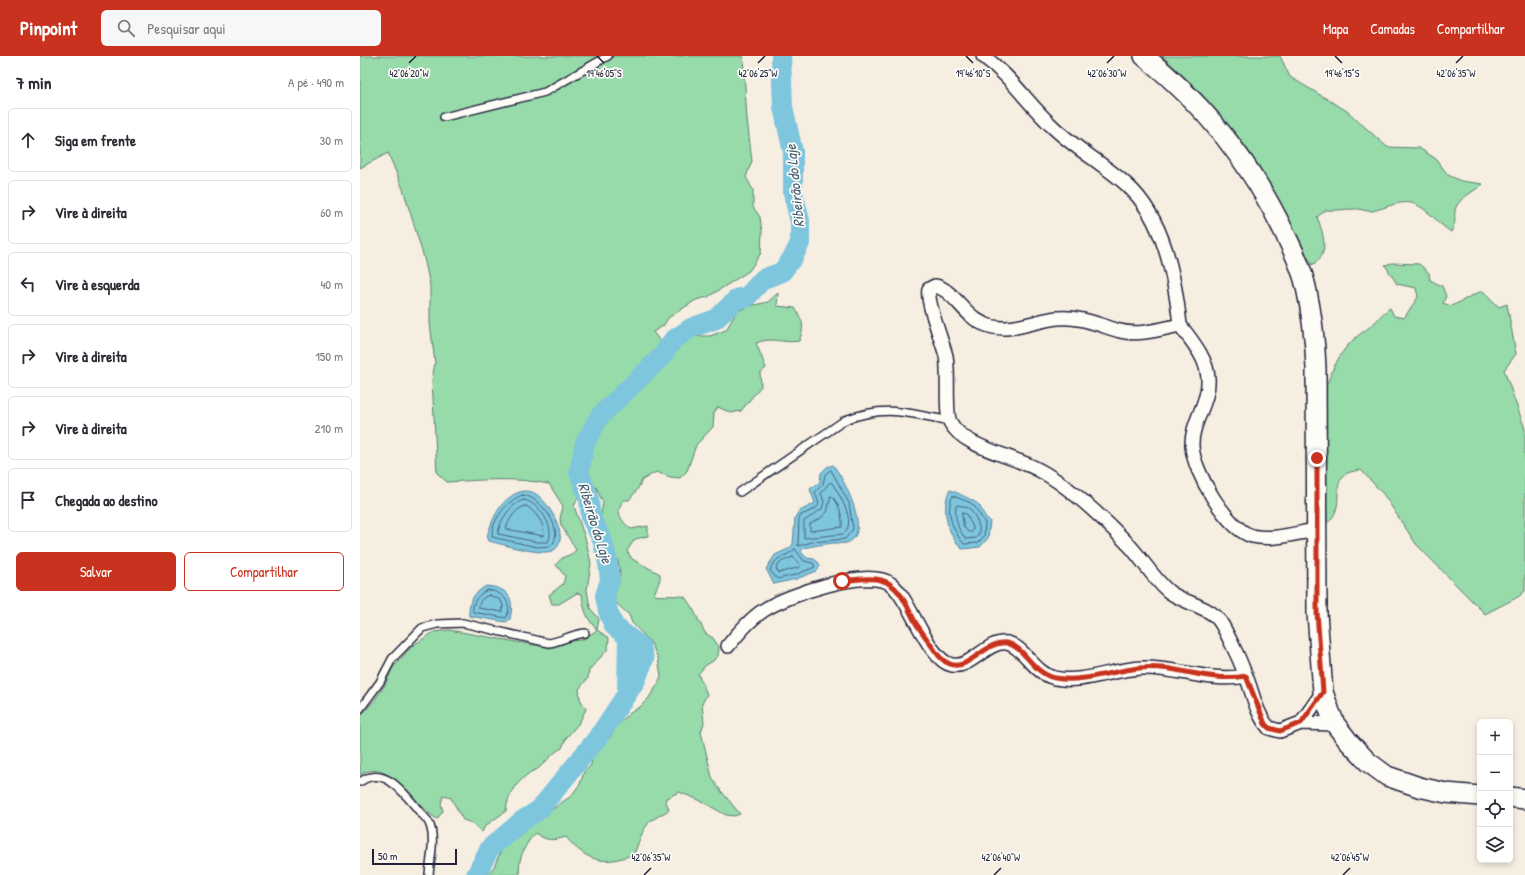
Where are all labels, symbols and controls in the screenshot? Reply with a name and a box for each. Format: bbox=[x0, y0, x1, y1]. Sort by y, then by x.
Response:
search box bbox=[101, 10, 381, 46]
text: Pinpoint bbox=[20, 15, 77, 41]
icon: search bbox=[115, 17, 137, 39]
text: Pesquisar aqui bbox=[147, 18, 226, 39]
text: Mapa bbox=[1323, 19, 1348, 38]
text: Camadas bbox=[1370, 19, 1415, 38]
text: Compartilhar bbox=[1437, 19, 1505, 38]
text: 42°06'20"W bbox=[389, 67, 429, 80]
text: 19°46'05"S bbox=[586, 67, 622, 80]
text: 42°06'25"W bbox=[739, 67, 778, 80]
text: 19°46'10"S bbox=[956, 67, 991, 80]
text: 42°06'30"W bbox=[1087, 67, 1127, 80]
text: 19°46'15"S bbox=[1325, 67, 1360, 80]
text: 42°06'35"W bbox=[1437, 67, 1476, 80]
text: 7 min bbox=[16, 71, 51, 94]
text: A pé · 490 m bbox=[288, 73, 344, 91]
icon: ahead bbox=[17, 129, 39, 151]
text: Siga em frente bbox=[55, 130, 136, 151]
text: 30 m bbox=[320, 131, 343, 149]
water label: Ribeirão do Laje bbox=[780, 143, 809, 228]
icon: right bbox=[17, 201, 39, 223]
text: Vire à direita bbox=[55, 202, 127, 223]
text: 60 m bbox=[320, 203, 343, 221]
icon: left bbox=[17, 273, 39, 295]
text: Vire à esquerda bbox=[55, 274, 139, 295]
text: 40 m bbox=[320, 275, 343, 293]
icon: right bbox=[17, 345, 39, 367]
text: Vire à direita bbox=[55, 346, 127, 367]
text: 150 m bbox=[315, 347, 343, 365]
icon: right bbox=[17, 417, 39, 439]
text: Vire à direita bbox=[55, 418, 127, 439]
text: 210 m bbox=[315, 419, 343, 437]
route end bbox=[1308, 449, 1326, 467]
water label: Ribeirão do Laje bbox=[573, 480, 618, 567]
icon: arrive bbox=[17, 489, 39, 511]
text: Chegada ao destino bbox=[55, 490, 158, 511]
button: Salvar bbox=[16, 552, 176, 591]
button: Compartilhar bbox=[184, 552, 344, 591]
route start bbox=[833, 572, 851, 590]
map controls bbox=[1477, 719, 1513, 863]
button: + bbox=[1477, 719, 1513, 755]
button: − bbox=[1477, 755, 1513, 791]
button: locate bbox=[1477, 791, 1513, 827]
button: layers bbox=[1477, 827, 1513, 863]
scale bar bbox=[372, 847, 457, 866]
text: 50 m bbox=[378, 849, 398, 863]
text: 42°06'35"W bbox=[632, 851, 671, 864]
text: 42°06'40"W bbox=[982, 851, 1021, 864]
text: 42°06'45"W bbox=[1331, 851, 1370, 864]

